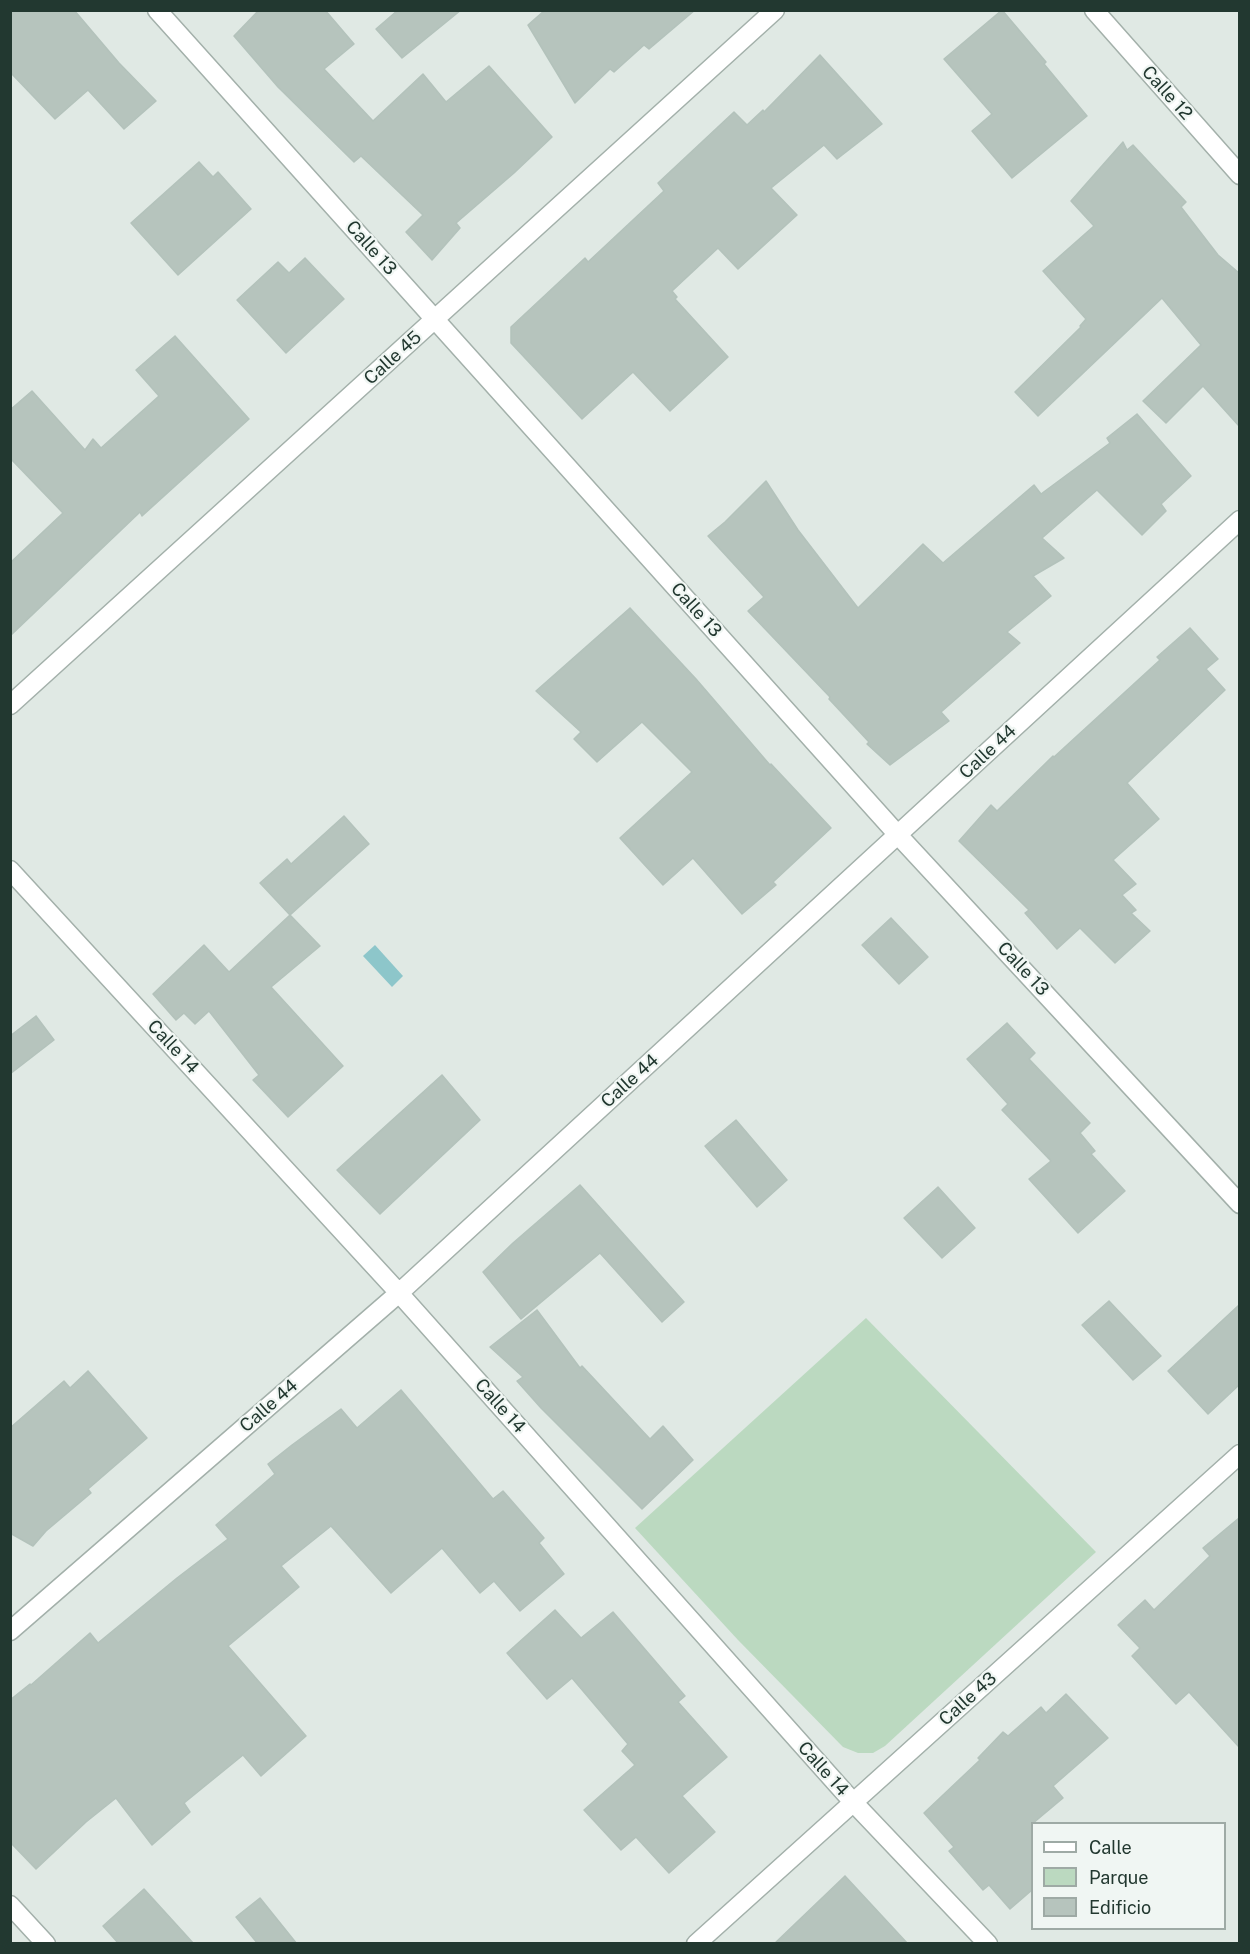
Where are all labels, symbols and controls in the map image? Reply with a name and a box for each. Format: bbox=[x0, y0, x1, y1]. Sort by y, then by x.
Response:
street label: Calle 12 bbox=[1137, 62, 1197, 124]
street label: Calle 13 bbox=[341, 216, 401, 280]
street label: Calle 45 bbox=[360, 327, 426, 389]
street label: Calle 13 bbox=[666, 578, 726, 642]
street label: Calle 44 bbox=[955, 720, 1021, 784]
street label: Calle 13 bbox=[993, 938, 1053, 1000]
street label: Calle 14 bbox=[143, 1016, 203, 1078]
street label: Calle 44 bbox=[597, 1050, 663, 1112]
street label: Calle 14 bbox=[470, 1374, 530, 1438]
street label: Calle 44 bbox=[236, 1375, 302, 1437]
street label: Calle 43 bbox=[935, 1668, 1001, 1730]
street label: Calle 14 bbox=[793, 1737, 853, 1801]
legend bbox=[1031, 1822, 1226, 1930]
text: Calle bbox=[1089, 1837, 1132, 1858]
text: Parque bbox=[1089, 1867, 1149, 1888]
text: Edificio bbox=[1089, 1897, 1151, 1918]

